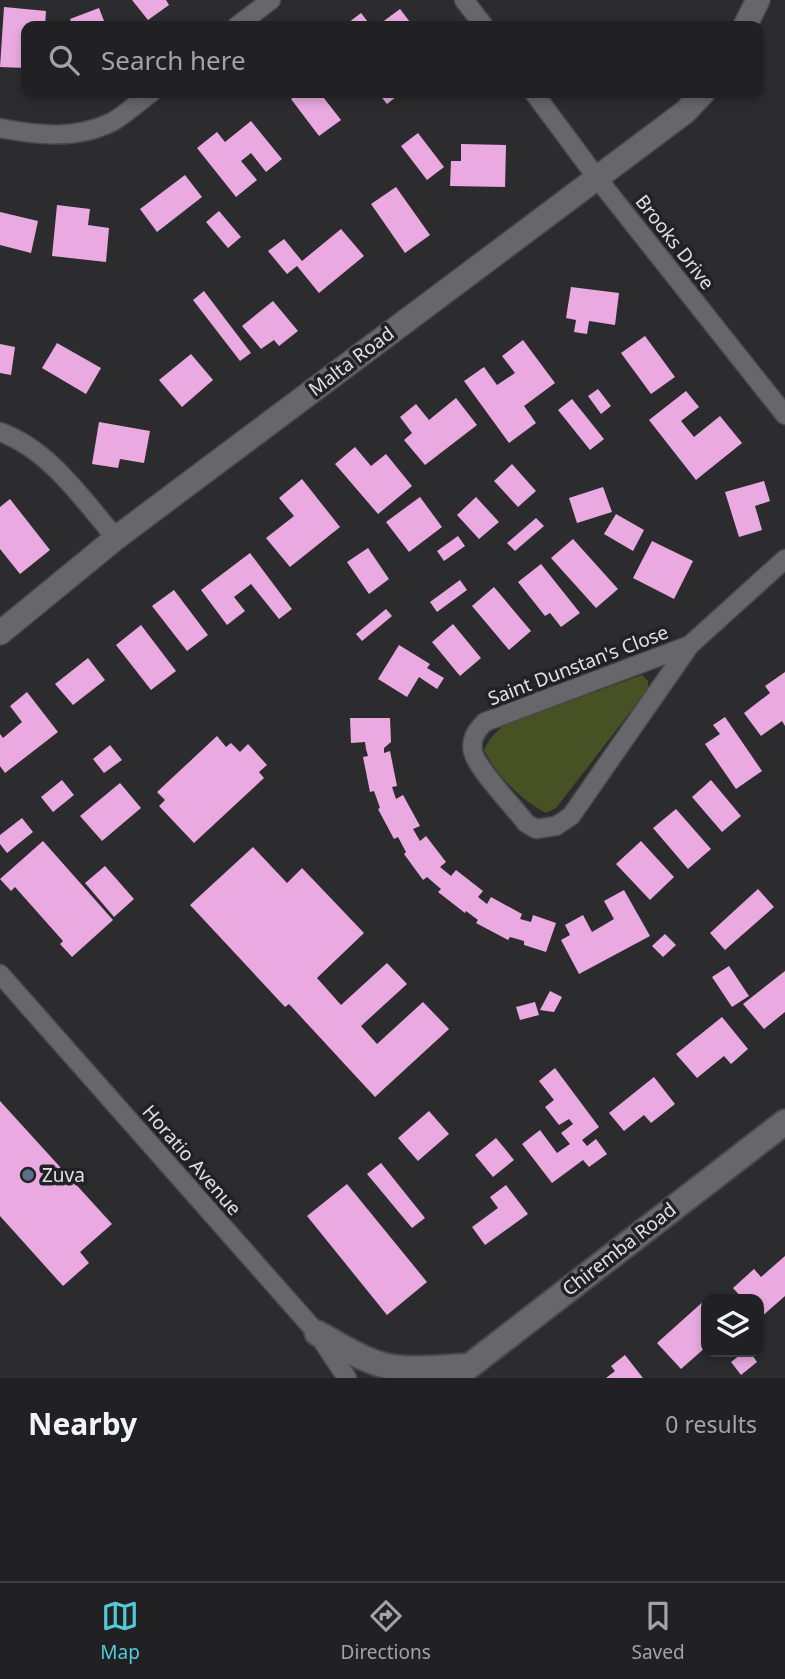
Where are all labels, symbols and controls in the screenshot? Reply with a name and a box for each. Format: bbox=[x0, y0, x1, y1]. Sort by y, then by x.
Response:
search box bbox=[21, 21, 764, 98]
icon: search bbox=[45, 41, 83, 79]
text: Search here bbox=[101, 42, 246, 78]
street label: Brooks Drive bbox=[630, 189, 720, 295]
street label: Malta Road bbox=[303, 320, 399, 402]
street label: Saint Dunstan's Close bbox=[484, 619, 672, 711]
street label: Horatio Avenue bbox=[137, 1099, 247, 1221]
place label: Zuva bbox=[42, 1162, 85, 1188]
marker: Zuva bbox=[20, 1167, 36, 1183]
street label: Chiremba Road bbox=[557, 1196, 681, 1302]
map controls bbox=[701, 1294, 764, 1357]
button: layers bbox=[701, 1294, 764, 1357]
text: Nearby bbox=[28, 1403, 137, 1444]
text: 0 results bbox=[665, 1408, 757, 1440]
tab: Map bbox=[100, 1597, 140, 1665]
tab: Directions bbox=[341, 1597, 431, 1665]
tab: Saved bbox=[631, 1597, 685, 1665]

